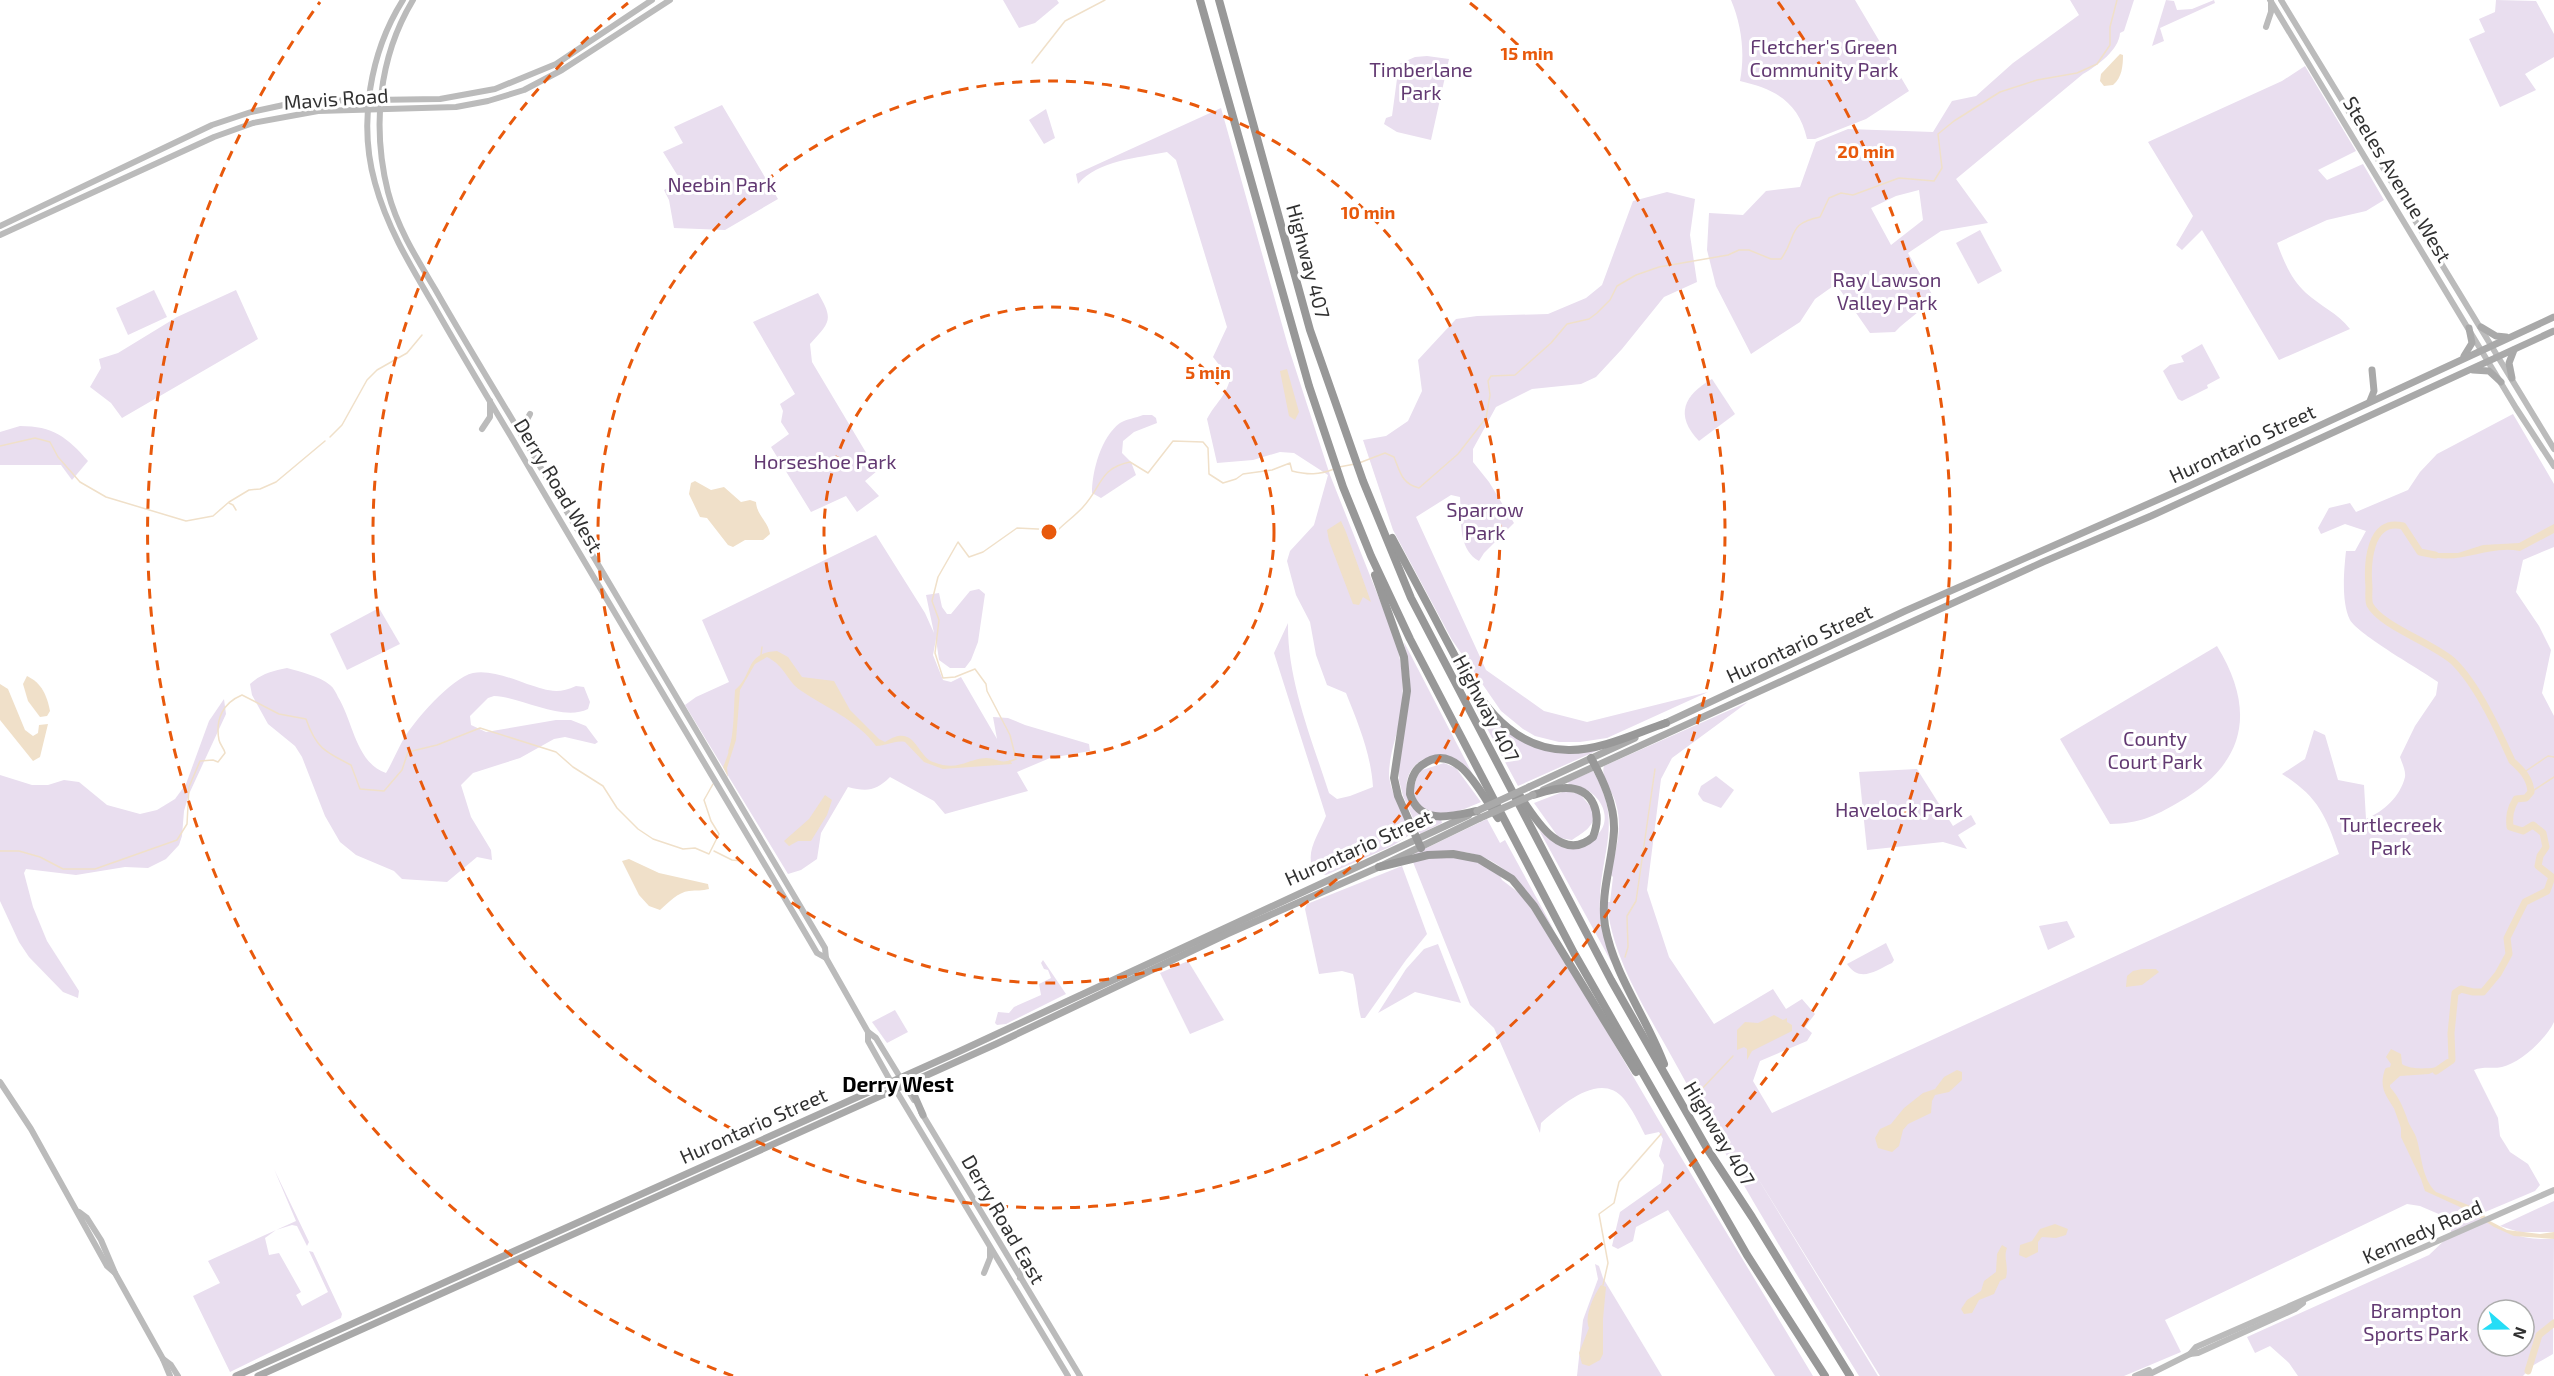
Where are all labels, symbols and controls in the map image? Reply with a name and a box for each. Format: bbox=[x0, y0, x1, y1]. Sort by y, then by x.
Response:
park label: Fletcher's Green Community Park bbox=[1750, 34, 1898, 81]
text: 15 min bbox=[1500, 42, 1554, 64]
park label: Timberlane Park bbox=[1369, 57, 1473, 104]
street label: Mavis Road bbox=[283, 82, 389, 114]
street label: Steeles Avenue West bbox=[2339, 92, 2457, 267]
text: 20 min bbox=[1837, 140, 1895, 162]
park label: Neebin Park bbox=[668, 172, 776, 196]
street label: Highway 407 bbox=[1282, 201, 1336, 321]
text: 10 min bbox=[1341, 201, 1395, 223]
park label: Ray Lawson Valley Park bbox=[1833, 267, 1941, 314]
text: 5 min bbox=[1185, 361, 1231, 383]
street label: Hurontario Street bbox=[2165, 398, 2319, 487]
street label: Derry Road West bbox=[510, 414, 609, 557]
park label: Horseshoe Park bbox=[754, 449, 896, 473]
park label: Sparrow Park bbox=[1446, 497, 1524, 544]
centre of rings bbox=[1039, 522, 1059, 542]
street label: Hurontario Street bbox=[1722, 598, 1876, 687]
street label: Highway 407 bbox=[1449, 650, 1525, 766]
park label: County Court Park bbox=[2107, 726, 2203, 773]
park label: Havelock Park bbox=[1835, 797, 1963, 821]
street label: Hurontario Street bbox=[1281, 804, 1436, 890]
park label: Turtlecreek Park bbox=[2340, 812, 2442, 859]
district label: Derry West bbox=[842, 1071, 954, 1097]
street label: Highway 407 bbox=[1679, 1076, 1761, 1190]
street label: Hurontario Street bbox=[676, 1082, 831, 1168]
street label: Derry Road East bbox=[957, 1150, 1051, 1288]
street label: Kennedy Road bbox=[2358, 1194, 2486, 1268]
park label: Brampton Sports Park bbox=[2363, 1298, 2469, 1345]
north arrow bbox=[2476, 1298, 2536, 1358]
text: N bbox=[2510, 1325, 2531, 1342]

